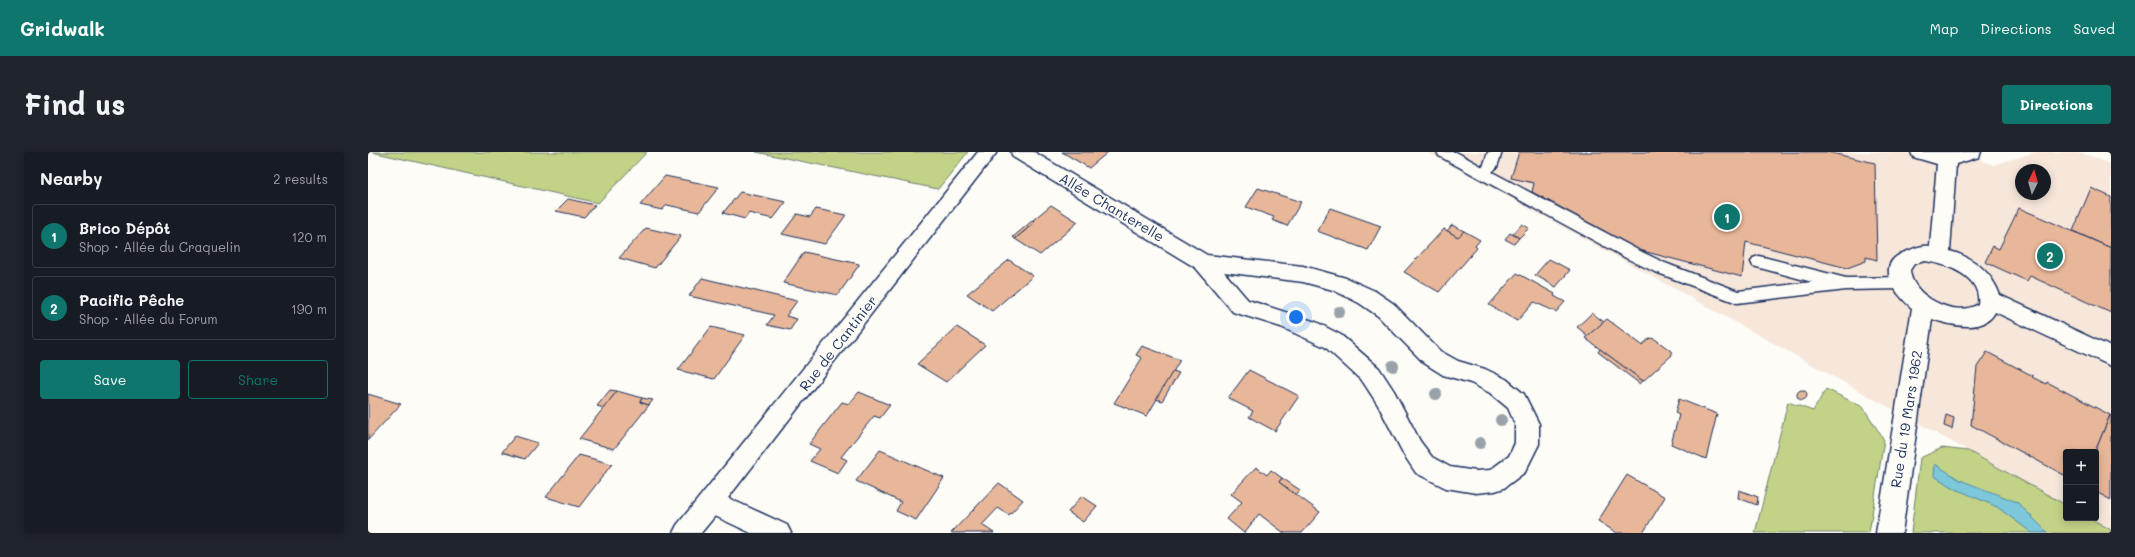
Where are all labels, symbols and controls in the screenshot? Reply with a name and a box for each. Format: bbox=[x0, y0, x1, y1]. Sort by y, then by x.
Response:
text: Gridwalk bbox=[20, 16, 105, 41]
text: Map bbox=[1930, 19, 1958, 38]
text: Directions bbox=[1980, 19, 2051, 38]
text: Saved bbox=[2073, 19, 2115, 38]
button: Directions bbox=[2002, 85, 2111, 124]
text: Find us bbox=[24, 86, 125, 122]
north arrow bbox=[2015, 164, 2051, 200]
text: Nearby bbox=[40, 167, 102, 189]
street label: Allée Chanterelle bbox=[1056, 168, 1168, 246]
text: 2 results bbox=[273, 170, 328, 187]
pin: 1 bbox=[1714, 202, 1740, 232]
text: Brico Dépôt bbox=[79, 218, 170, 238]
text: 1 bbox=[51, 228, 57, 245]
text: 120 m bbox=[291, 228, 327, 245]
text: Shop · Allée du Craquelin bbox=[79, 238, 241, 255]
pin: 2 bbox=[2037, 241, 2063, 271]
text: Pacific Pêche bbox=[79, 290, 184, 310]
street label: Rue de Cantinier bbox=[795, 291, 881, 395]
text: 2 bbox=[50, 300, 58, 317]
text: 190 m bbox=[291, 300, 327, 317]
your location bbox=[1286, 307, 1306, 327]
text: Shop · Allée du Forum bbox=[79, 310, 218, 327]
street label: Rue du 19 Mars 1962 bbox=[1886, 349, 1926, 489]
button: Save bbox=[40, 360, 180, 399]
button: Share bbox=[188, 360, 328, 399]
map controls bbox=[2063, 449, 2099, 521]
button: + bbox=[2063, 449, 2099, 485]
button: − bbox=[2063, 485, 2099, 521]

